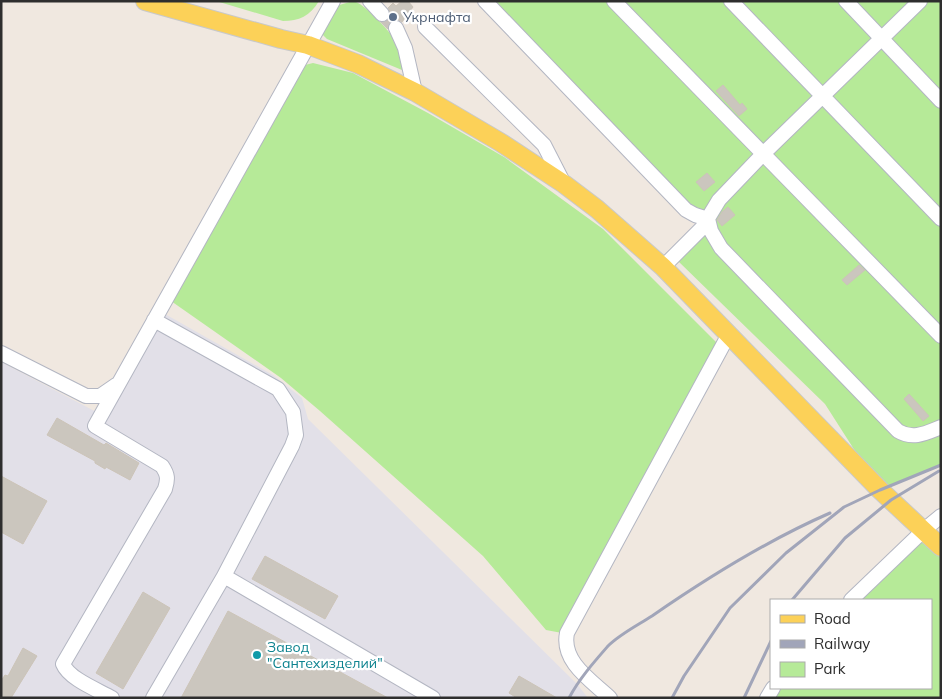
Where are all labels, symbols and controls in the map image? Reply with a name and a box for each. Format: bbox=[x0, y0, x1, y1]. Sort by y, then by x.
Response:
place label: Укрнафта bbox=[402, 8, 471, 26]
marker: Укрнафта bbox=[387, 11, 399, 23]
legend bbox=[770, 599, 932, 689]
text: Road bbox=[814, 609, 851, 628]
text: Railway bbox=[814, 634, 870, 653]
place label: Завод "Сантехизделий" bbox=[267, 638, 383, 672]
marker: Завод "Сантехизделий" bbox=[251, 649, 263, 661]
text: Park bbox=[814, 659, 846, 678]

